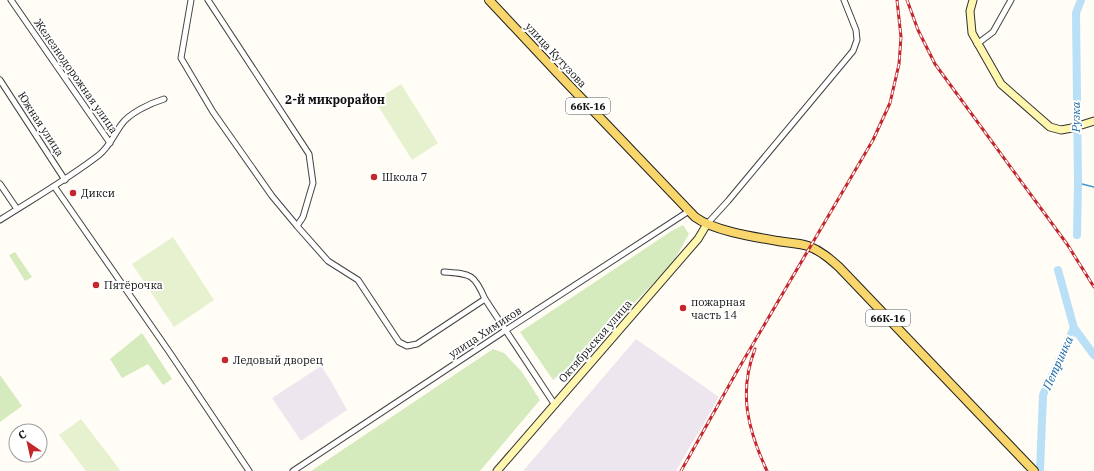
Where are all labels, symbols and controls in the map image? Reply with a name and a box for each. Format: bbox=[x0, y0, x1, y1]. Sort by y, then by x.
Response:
street label: Железнодорожная улица bbox=[31, 16, 121, 136]
street label: улица Кутузова bbox=[522, 20, 590, 90]
street label: Южная улица bbox=[15, 89, 67, 159]
district label: 2-й микрорайон bbox=[285, 92, 385, 107]
road number: 66К-16 bbox=[566, 98, 610, 114]
water label: Рузка bbox=[1068, 101, 1083, 133]
place label: Школа 7 bbox=[382, 170, 427, 184]
marker: Школа 7 bbox=[369, 172, 379, 182]
place label: Дикси bbox=[81, 186, 115, 200]
marker: Дикси bbox=[68, 188, 78, 198]
place label: Пятёрочка bbox=[104, 278, 163, 292]
marker: Пятёрочка bbox=[91, 280, 101, 290]
place label: пожарная часть 14 bbox=[691, 295, 745, 322]
street label: Октябрьская улица bbox=[555, 297, 635, 385]
street label: улица Химиков bbox=[446, 303, 524, 361]
marker: пожарная часть 14 bbox=[678, 303, 688, 313]
road number: 66К-16 bbox=[866, 310, 910, 326]
water label: Петринка bbox=[1039, 333, 1076, 393]
place label: Ледовый дворец bbox=[233, 353, 323, 367]
marker: Ледовый дворец bbox=[220, 355, 230, 365]
north arrow bbox=[8, 423, 48, 463]
text: С bbox=[15, 427, 29, 443]

